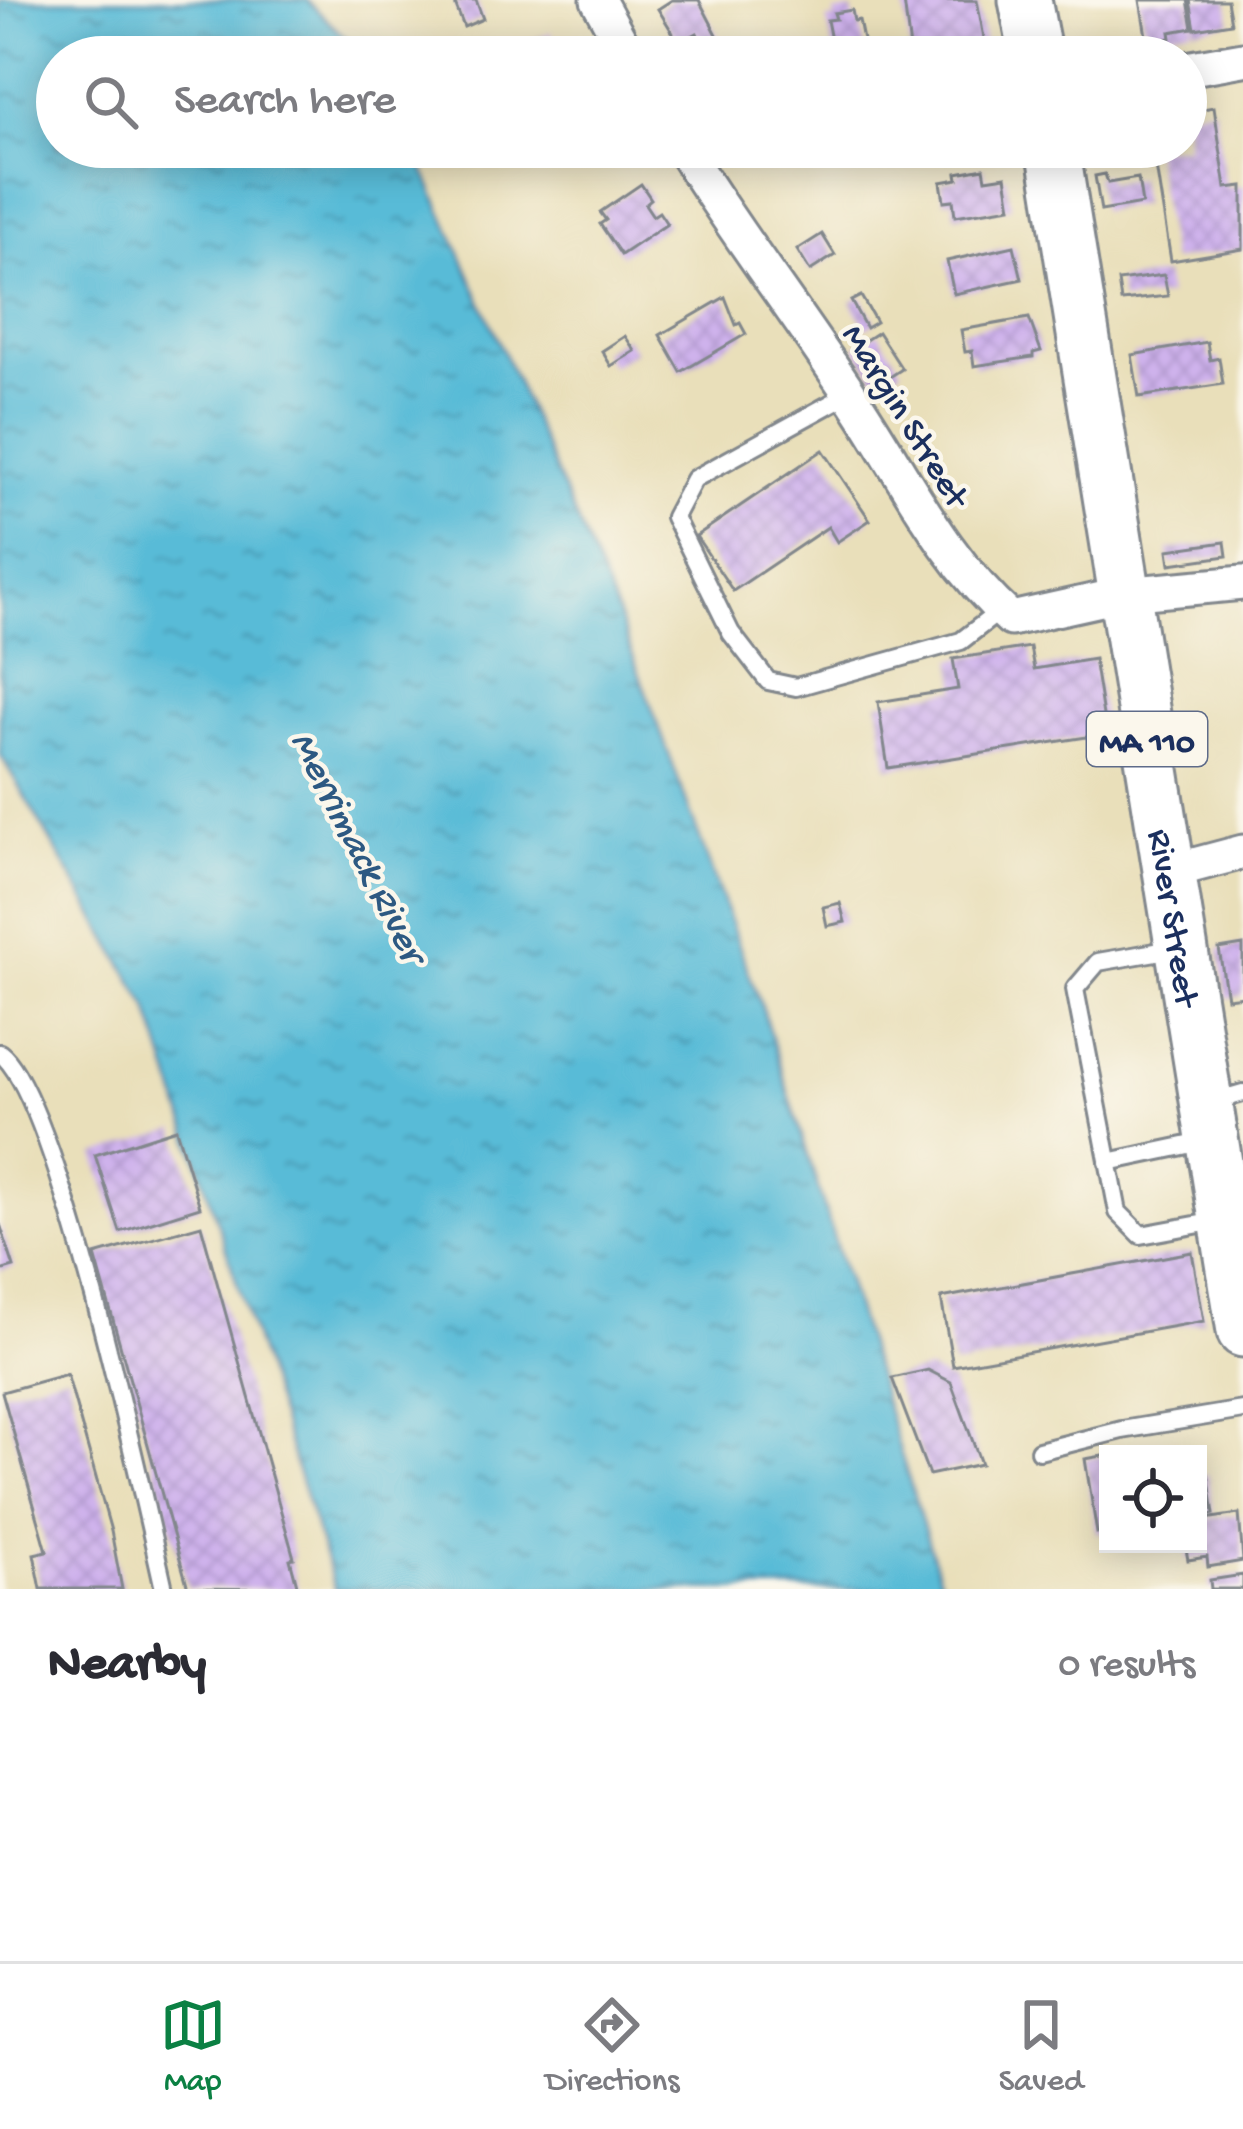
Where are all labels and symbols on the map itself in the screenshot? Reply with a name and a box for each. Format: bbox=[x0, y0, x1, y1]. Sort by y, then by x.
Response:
street label: Margin Street bbox=[829, 318, 977, 520]
road number: MA 110 bbox=[1087, 712, 1207, 766]
water label: Merrimack River bbox=[277, 725, 436, 978]
street label: River Street bbox=[1135, 827, 1206, 1013]

